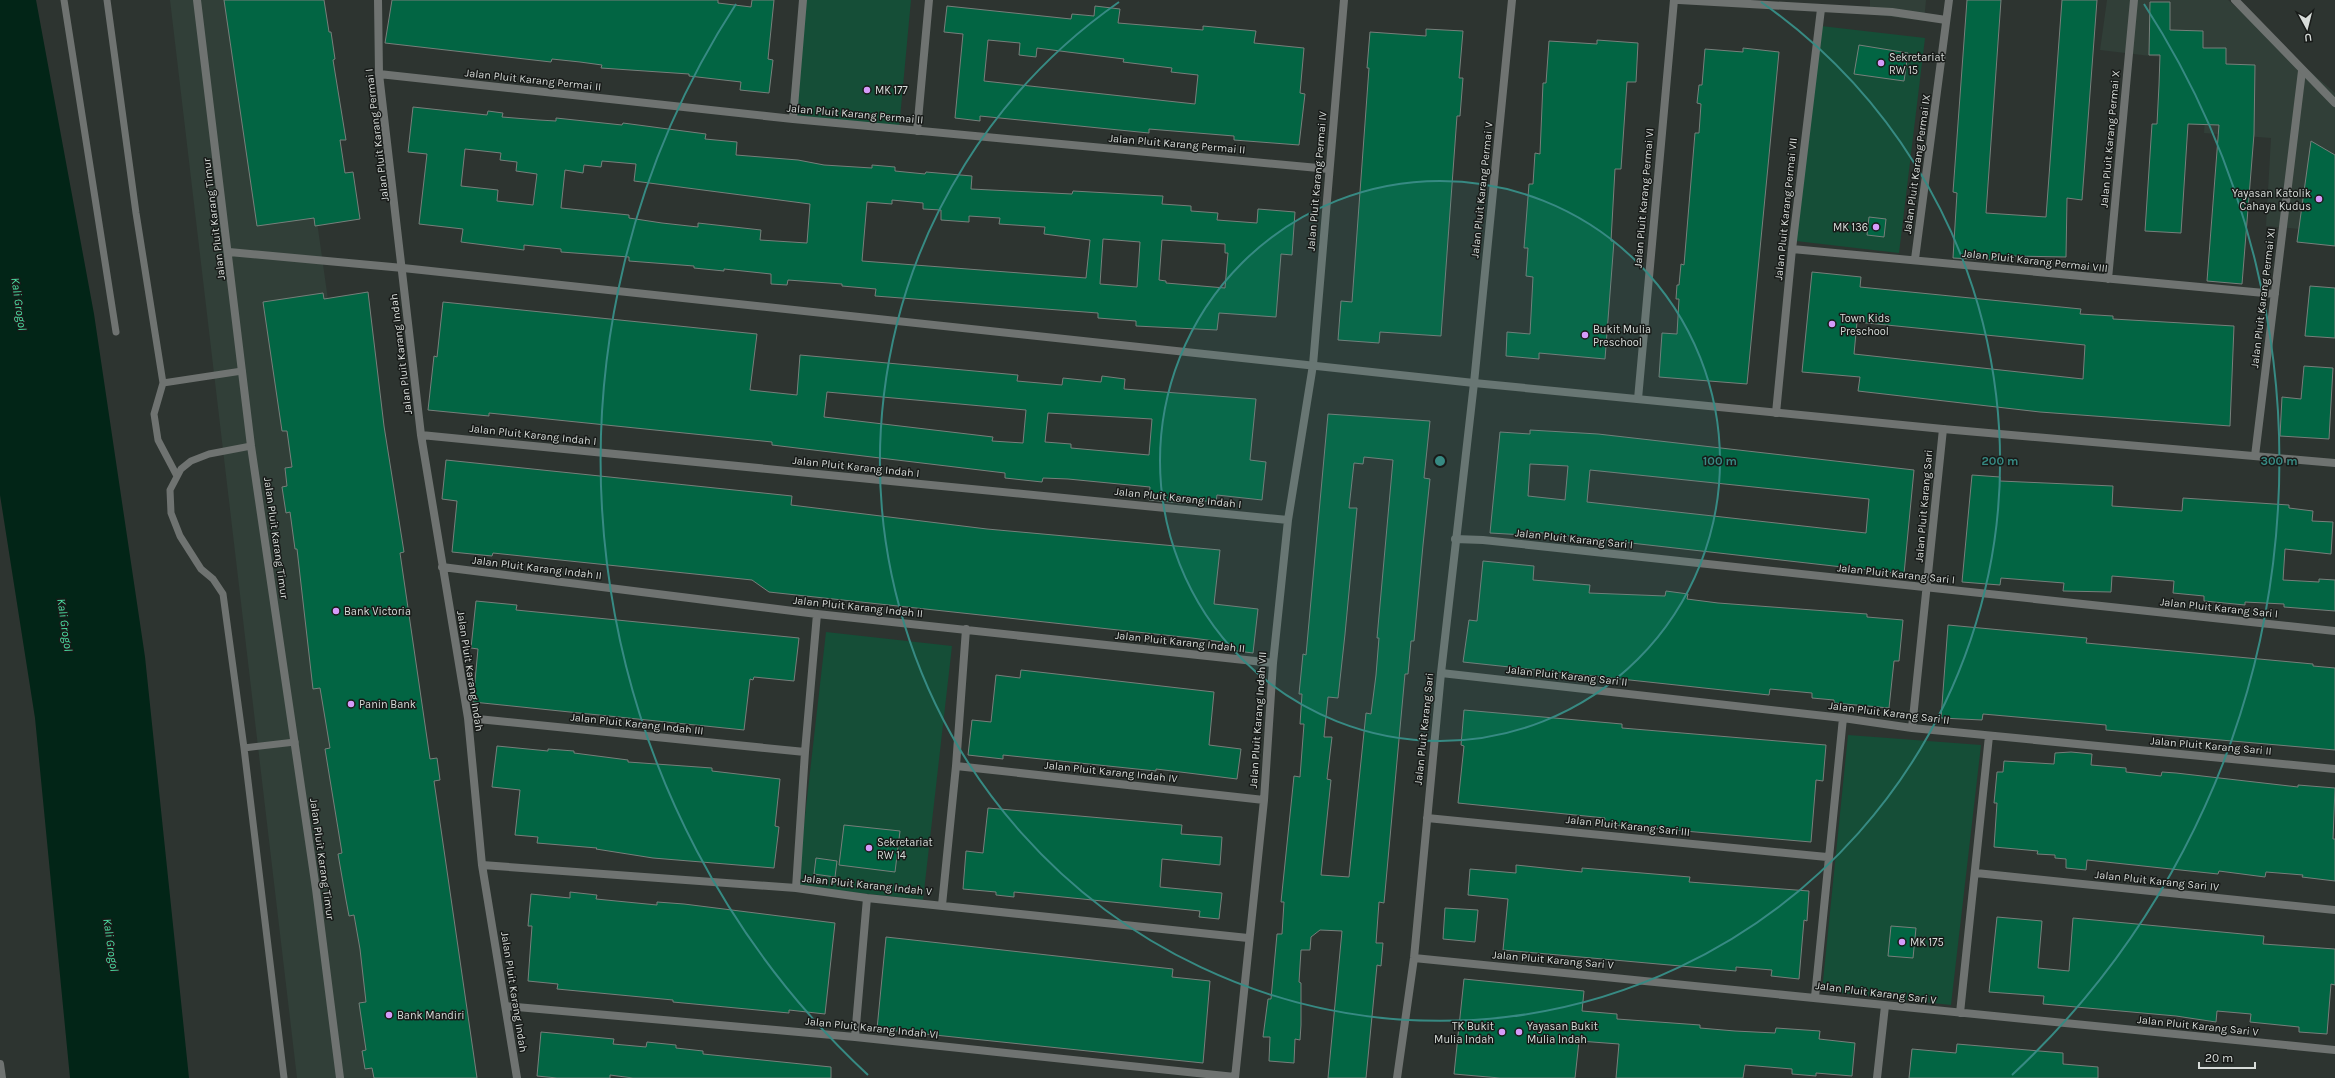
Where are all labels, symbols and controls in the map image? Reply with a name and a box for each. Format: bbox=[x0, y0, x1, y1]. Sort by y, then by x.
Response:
north arrow bbox=[2287, 8, 2327, 48]
text: U bbox=[2304, 31, 2313, 44]
place label: Sekretariat RW 15 bbox=[1889, 51, 1945, 77]
marker: Sekretariat RW 15 bbox=[1876, 58, 1886, 68]
street label: Jalan Pluit Karang Permai II bbox=[464, 66, 602, 94]
street label: Jalan Pluit Karang Permai I bbox=[362, 68, 392, 202]
street label: Jalan Pluit Karang Permai X bbox=[2098, 70, 2122, 208]
place label: MK 177 bbox=[875, 84, 908, 97]
marker: MK 177 bbox=[862, 85, 872, 95]
street label: Jalan Pluit Karang Permai IX bbox=[1901, 93, 1933, 235]
street label: Jalan Pluit Karang Permai II bbox=[786, 102, 924, 126]
street label: Jalan Pluit Karang Permai IV bbox=[1304, 111, 1330, 251]
street label: Jalan Pluit Karang Permai V bbox=[1468, 121, 1496, 259]
street label: Jalan Pluit Karang Permai VI bbox=[1631, 128, 1657, 268]
street label: Jalan Pluit Karang Permai II bbox=[1108, 132, 1246, 156]
street label: Jalan Pluit Karang Permai VII bbox=[1772, 137, 1800, 281]
street label: Jalan Pluit Karang Timur bbox=[200, 157, 228, 281]
place label: Yayasan Katolik Cahaya Kudus bbox=[2232, 187, 2311, 213]
marker: Yayasan Katolik Cahaya Kudus bbox=[2314, 194, 2324, 204]
place label: MK 136 bbox=[1833, 221, 1868, 234]
marker: MK 136 bbox=[1871, 222, 1881, 232]
street label: Jalan Pluit Karang Permai XI bbox=[2248, 227, 2278, 369]
street label: Jalan Pluit Karang Permai VIII bbox=[1962, 247, 2108, 275]
water label: Kali Grogol bbox=[8, 277, 30, 331]
street label: Jalan Pluit Karang Indah bbox=[387, 293, 415, 415]
place label: Town Kids Preschool bbox=[1840, 312, 1890, 338]
marker: Town Kids Preschool bbox=[1827, 319, 1837, 329]
place label: Bukit Mulia Preschool bbox=[1593, 323, 1651, 349]
marker: Bukit Mulia Preschool bbox=[1580, 330, 1590, 340]
street label: Jalan Pluit Karang Indah I bbox=[469, 422, 597, 448]
street label: Jalan Pluit Karang Sari bbox=[1913, 449, 1935, 563]
street label: Jalan Pluit Karang Indah I bbox=[792, 454, 920, 480]
centre of rings bbox=[1433, 454, 1447, 468]
text: 100 m bbox=[1703, 454, 1737, 468]
text: 200 m bbox=[1982, 454, 2018, 468]
text: 300 m bbox=[2260, 454, 2298, 468]
street label: Jalan Pluit Karang Timur bbox=[261, 476, 291, 600]
street label: Jalan Pluit Karang Indah I bbox=[1114, 485, 1242, 511]
street label: Jalan Pluit Karang Sari I bbox=[1514, 526, 1634, 552]
street label: Jalan Pluit Karang Indah II bbox=[471, 554, 603, 582]
street label: Jalan Pluit Karang Sari I bbox=[1836, 561, 1956, 587]
street label: Jalan Pluit Karang Indah II bbox=[792, 594, 924, 620]
street label: Jalan Pluit Karang Sari I bbox=[2159, 595, 2279, 621]
water label: Kali Grogol bbox=[54, 598, 76, 652]
place label: Bank Victoria bbox=[344, 605, 411, 618]
marker: Bank Victoria bbox=[331, 606, 341, 616]
street label: Jalan Pluit Karang Indah bbox=[454, 610, 486, 732]
street label: Jalan Pluit Karang Indah II bbox=[1114, 629, 1246, 655]
street label: Jalan Pluit Karang Indah VII bbox=[1247, 651, 1269, 789]
street label: Jalan Pluit Karang Sari II bbox=[1506, 663, 1628, 689]
street label: Jalan Pluit Karang Sari bbox=[1412, 672, 1436, 786]
place label: Panin Bank bbox=[359, 698, 416, 711]
marker: Panin Bank bbox=[346, 699, 356, 709]
street label: Jalan Pluit Karang Sari II bbox=[1828, 699, 1950, 727]
street label: Jalan Pluit Karang Indah III bbox=[570, 711, 704, 737]
street label: Jalan Pluit Karang Sari II bbox=[2150, 734, 2272, 758]
street label: Jalan Pluit Karang Indah IV bbox=[1044, 759, 1178, 785]
street label: Jalan Pluit Karang Timur bbox=[307, 797, 337, 921]
street label: Jalan Pluit Karang Sari III bbox=[1565, 813, 1691, 839]
place label: Sekretariat RW 14 bbox=[877, 836, 933, 862]
marker: Sekretariat RW 14 bbox=[864, 843, 874, 853]
street label: Jalan Pluit Karang Sari IV bbox=[2094, 868, 2220, 894]
street label: Jalan Pluit Karang Indah V bbox=[801, 872, 933, 898]
water label: Kali Grogol bbox=[100, 918, 122, 972]
street label: Jalan Pluit Karang Indah bbox=[498, 931, 530, 1053]
place label: MK 175 bbox=[1910, 936, 1944, 949]
marker: MK 175 bbox=[1897, 937, 1907, 947]
street label: Jalan Pluit Karang Sari V bbox=[1492, 948, 1614, 972]
street label: Jalan Pluit Karang Sari V bbox=[1815, 979, 1937, 1007]
place label: Bank Mandiri bbox=[397, 1009, 464, 1022]
marker: Bank Mandiri bbox=[384, 1010, 394, 1020]
street label: Jalan Pluit Karang Sari V bbox=[2137, 1013, 2259, 1039]
street label: Jalan Pluit Karang Indah VI bbox=[805, 1015, 939, 1041]
place label: TK Bukit Mulia Indah bbox=[1434, 1020, 1494, 1046]
place label: Yayasan Bukit Mulia Indah bbox=[1527, 1020, 1598, 1046]
marker: TK Bukit Mulia Indah bbox=[1497, 1027, 1507, 1037]
marker: Yayasan Bukit Mulia Indah bbox=[1514, 1027, 1524, 1037]
scale bar bbox=[2199, 1044, 2255, 1070]
text: 20 m bbox=[2205, 1051, 2233, 1065]

